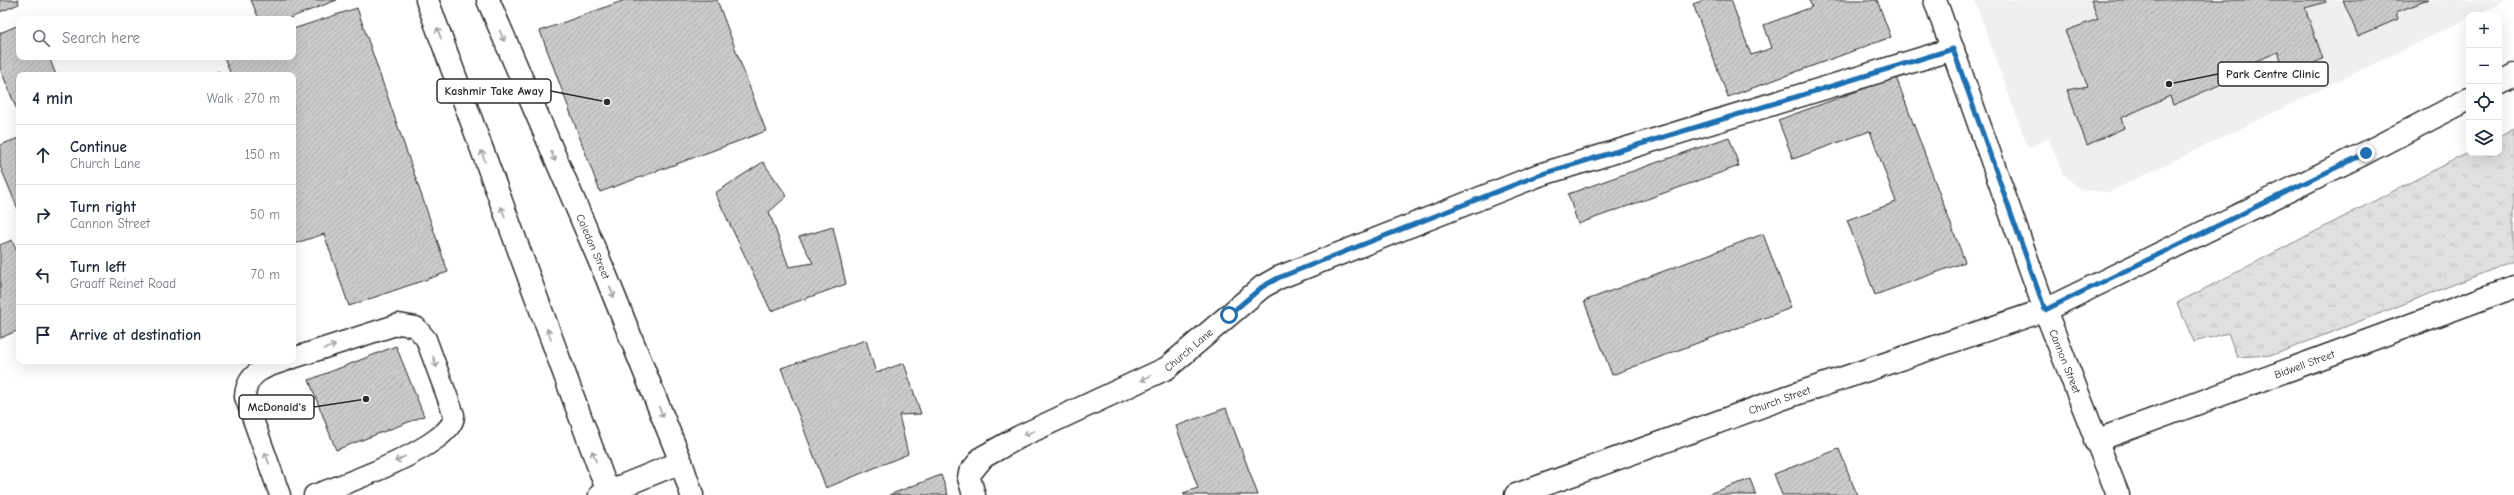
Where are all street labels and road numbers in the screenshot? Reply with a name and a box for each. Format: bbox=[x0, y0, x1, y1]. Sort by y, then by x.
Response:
street label: Caledon Street bbox=[574, 212, 613, 282]
street label: Church Lane bbox=[1161, 325, 1216, 374]
street label: Cannon Street bbox=[2047, 327, 2084, 396]
street label: Bidwell Street bbox=[2272, 347, 2337, 381]
street label: Church Street bbox=[1747, 383, 1813, 417]

